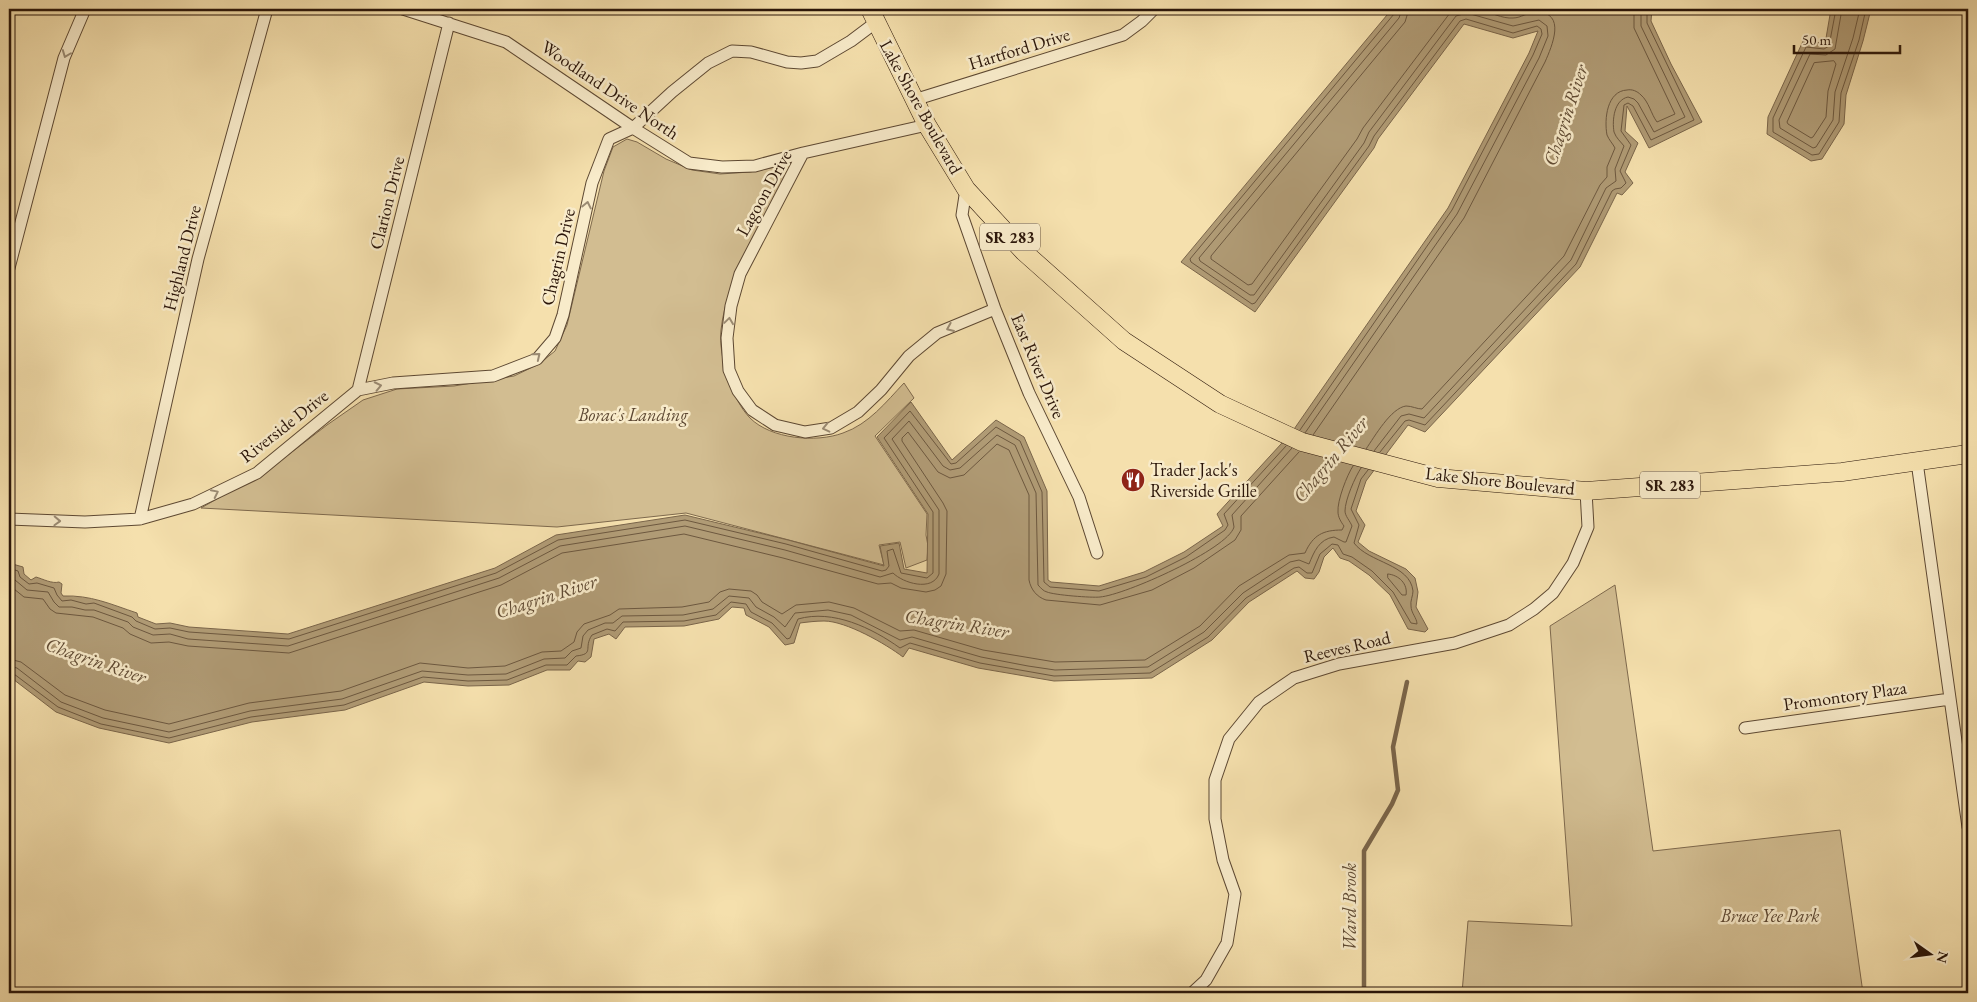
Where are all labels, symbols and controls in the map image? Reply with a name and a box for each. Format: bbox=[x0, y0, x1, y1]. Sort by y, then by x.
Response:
street label: Hartford Drive bbox=[965, 22, 1072, 75]
scale bar bbox=[1794, 22, 1901, 54]
text: 50 m bbox=[1802, 30, 1831, 49]
street label: Woodland Drive North bbox=[537, 35, 684, 144]
street label: Lake Shore Boulevard bbox=[875, 36, 968, 179]
one-way arrow bbox=[62, 49, 73, 58]
water label: Chagrin River bbox=[1537, 61, 1594, 169]
street label: Lagoon Drive bbox=[730, 146, 797, 240]
street label: Clarion Drive bbox=[364, 154, 409, 252]
one-way arrow bbox=[581, 201, 592, 210]
street label: Highland Drive bbox=[157, 203, 206, 313]
street label: Chagrin Drive bbox=[535, 206, 580, 308]
road number: SR 283 bbox=[980, 223, 1040, 250]
street label: East River Drive bbox=[1006, 310, 1071, 422]
one-way arrow bbox=[723, 317, 734, 325]
one-way arrow bbox=[946, 322, 955, 332]
one-way arrow bbox=[532, 353, 541, 362]
one-way arrow bbox=[374, 381, 383, 392]
street label: Riverside Drive bbox=[235, 384, 333, 467]
park label: Borac's Landing bbox=[577, 403, 688, 427]
water label: Chagrin River bbox=[1287, 410, 1374, 508]
one-way arrow bbox=[821, 422, 830, 433]
place label: Trader Jack's Riverside Grille bbox=[1150, 458, 1257, 502]
street label: Lake Shore Boulevard bbox=[1424, 461, 1577, 500]
restaurant icon: Trader Jack's Riverside Grille bbox=[1120, 467, 1146, 493]
road number: SR 283 bbox=[1640, 472, 1700, 498]
one-way arrow bbox=[210, 489, 219, 499]
one-way arrow bbox=[54, 515, 62, 526]
water label: Chagrin River bbox=[492, 568, 601, 625]
water label: Chagrin River bbox=[903, 603, 1011, 644]
street label: Reeves Road bbox=[1301, 625, 1393, 668]
water label: Chagrin River bbox=[42, 632, 150, 690]
street label: Promontory Plaza bbox=[1782, 675, 1909, 716]
water label: Ward Brook bbox=[1337, 863, 1362, 951]
park label: Bruce Yee Park bbox=[1720, 904, 1819, 927]
north arrow bbox=[1904, 930, 1954, 980]
text: N bbox=[1932, 949, 1953, 965]

